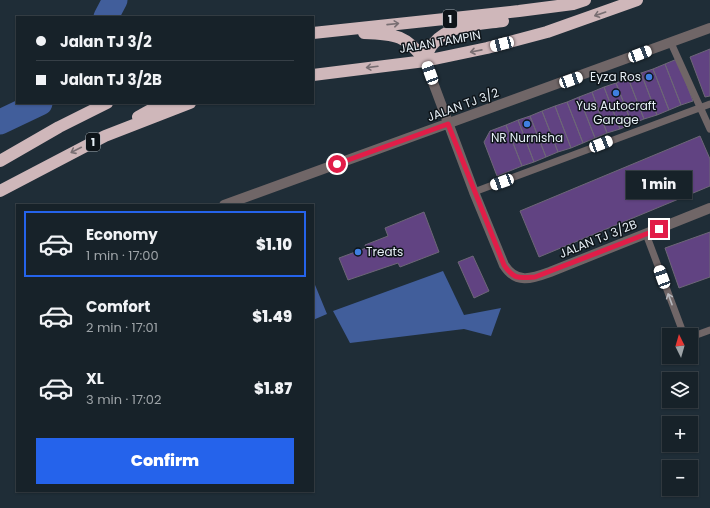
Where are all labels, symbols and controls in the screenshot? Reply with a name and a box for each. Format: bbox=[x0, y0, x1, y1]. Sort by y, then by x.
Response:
road number: 1 bbox=[443, 10, 457, 28]
one-way arrow bbox=[595, 10, 607, 18]
one-way arrow bbox=[387, 20, 400, 28]
street label: JALAN TAMPIN bbox=[398, 26, 482, 57]
text: Jalan TJ 3/2 bbox=[60, 31, 152, 52]
car bbox=[489, 35, 515, 53]
car bbox=[627, 44, 653, 64]
one-way arrow bbox=[470, 47, 483, 55]
car bbox=[420, 60, 440, 86]
one-way arrow bbox=[366, 63, 379, 71]
place label: Eyza Ros bbox=[590, 68, 641, 85]
text: Jalan TJ 3/2B bbox=[60, 69, 162, 90]
car bbox=[558, 70, 584, 90]
marker: Eyza Ros bbox=[644, 72, 654, 82]
street label: JALAN TJ 3/2 bbox=[425, 84, 501, 125]
marker: Yus Autocraft Garage bbox=[611, 88, 621, 98]
place label: Yus Autocraft Garage bbox=[576, 97, 656, 128]
marker: NR Nurnisha bbox=[522, 119, 532, 129]
place label: NR Nurnisha bbox=[491, 129, 563, 146]
road number: 1 bbox=[86, 133, 100, 151]
car bbox=[588, 134, 614, 154]
one-way arrow bbox=[70, 147, 82, 154]
route start bbox=[328, 155, 346, 173]
callout: 1 min bbox=[626, 171, 692, 199]
car bbox=[489, 172, 515, 192]
text: 1 min bbox=[642, 175, 676, 194]
street label: JALAN TJ 3/2B bbox=[556, 215, 639, 262]
route end bbox=[650, 220, 668, 238]
text: Economy bbox=[86, 224, 158, 245]
icon: car bbox=[38, 226, 74, 262]
text: $1.10 bbox=[256, 234, 292, 255]
place label: Treats bbox=[366, 243, 403, 260]
text: 1 min · 17:00 bbox=[86, 246, 159, 265]
marker: Treats bbox=[353, 247, 363, 257]
car bbox=[652, 264, 672, 290]
one-way arrow bbox=[665, 294, 673, 306]
text: Comfort bbox=[86, 296, 150, 317]
icon: car bbox=[38, 298, 74, 334]
text: $1.49 bbox=[252, 306, 292, 327]
text: 2 min · 17:01 bbox=[86, 318, 158, 337]
north arrow bbox=[662, 328, 698, 364]
map controls bbox=[662, 328, 698, 496]
text: XL bbox=[86, 368, 104, 389]
icon: car bbox=[38, 370, 74, 406]
button: layers bbox=[662, 372, 698, 408]
text: $1.87 bbox=[254, 378, 292, 399]
text: 3 min · 17:02 bbox=[86, 390, 161, 409]
button: + bbox=[662, 416, 698, 452]
button: Confirm bbox=[36, 438, 294, 484]
button: − bbox=[662, 460, 698, 496]

